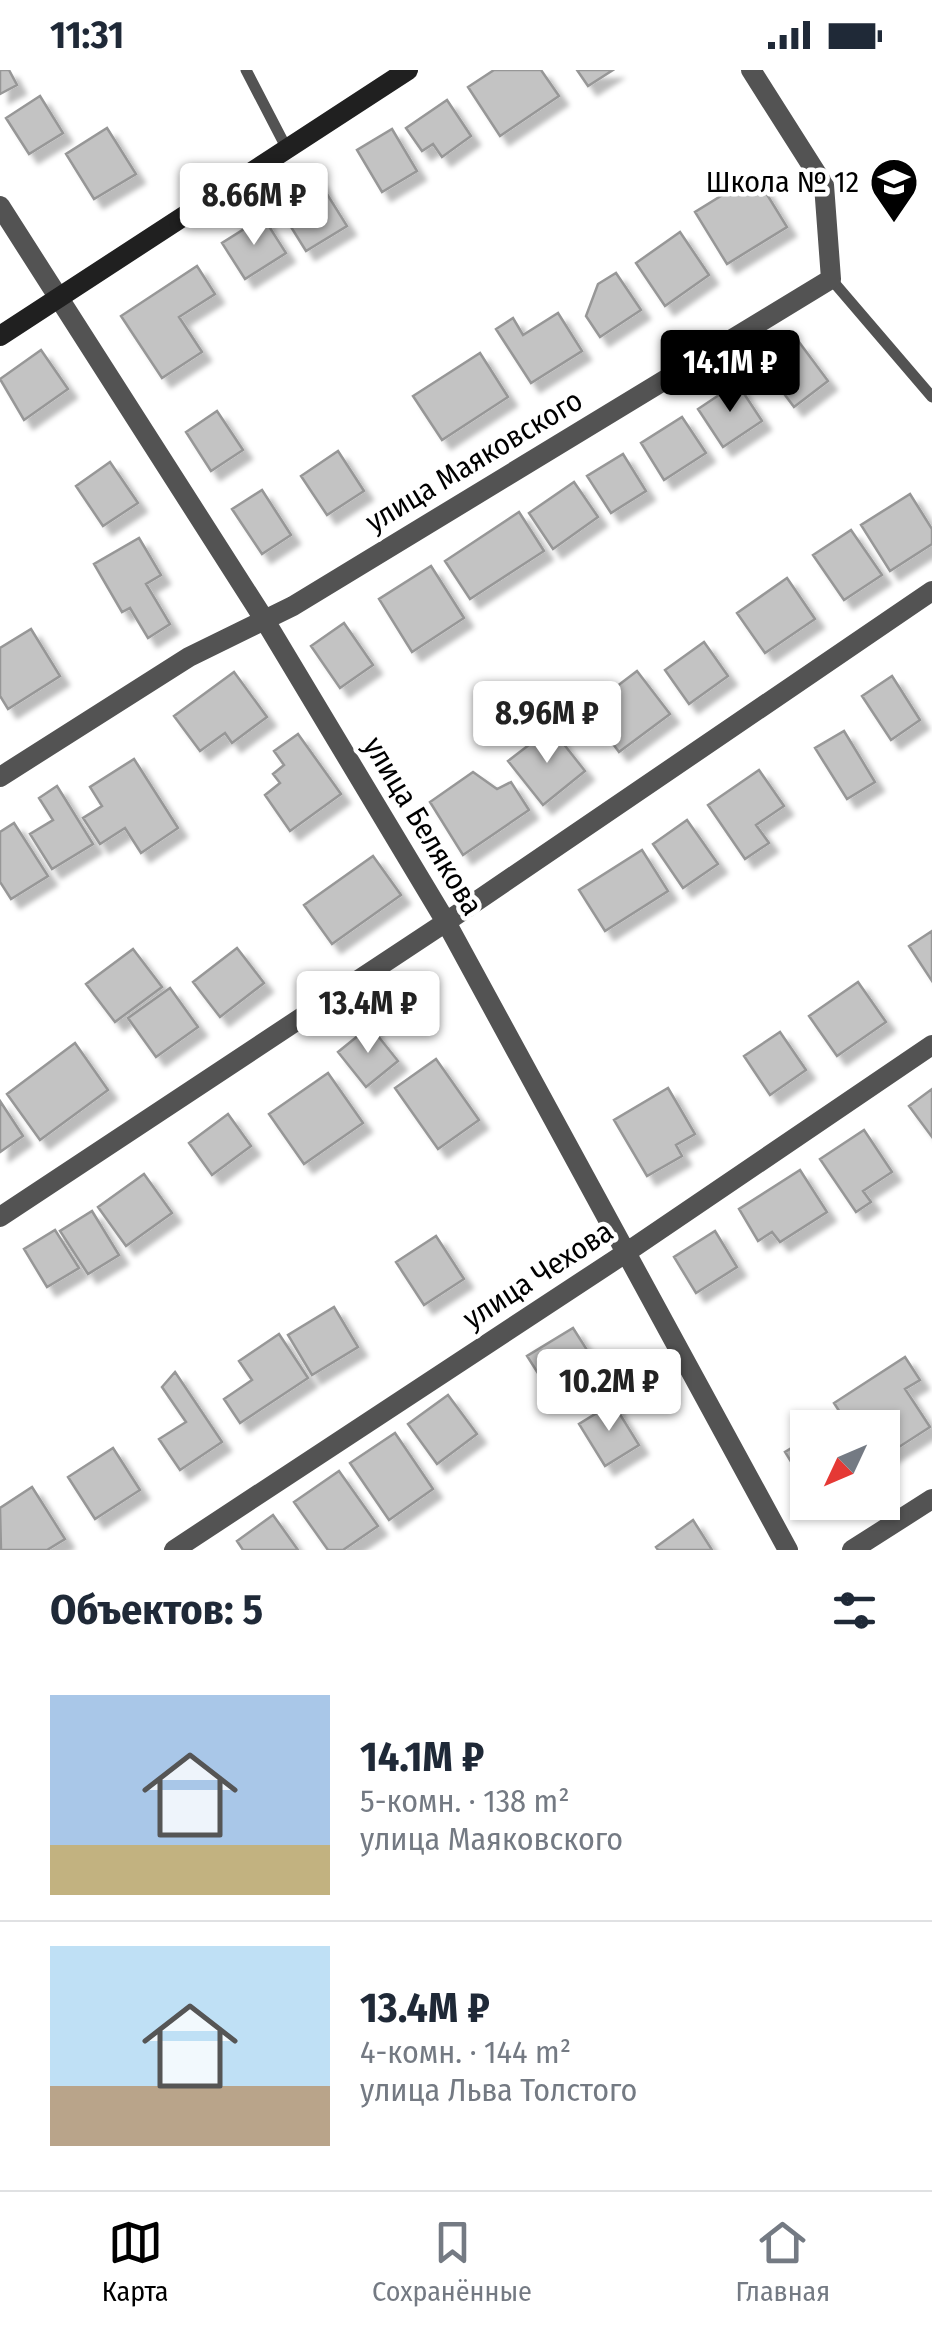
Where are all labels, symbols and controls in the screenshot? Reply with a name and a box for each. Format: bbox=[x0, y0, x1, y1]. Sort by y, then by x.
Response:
text: 11:31 bbox=[50, 12, 124, 58]
school or university icon: Школа № 12 bbox=[868, 156, 920, 224]
pin: 8.66M ₽ bbox=[162, 163, 346, 248]
place label: Школа № 12 bbox=[706, 164, 859, 200]
text: 8.66M ₽ bbox=[202, 176, 306, 214]
pin: 14.1M ₽ bbox=[638, 330, 822, 415]
text: 14.1M ₽ bbox=[683, 343, 777, 381]
street label: улица Маяковского bbox=[359, 382, 589, 540]
pin: 8.96M ₽ bbox=[455, 681, 639, 766]
text: 8.96M ₽ bbox=[495, 694, 599, 732]
street label: улица Белякова bbox=[356, 730, 490, 922]
pin: 13.4M ₽ bbox=[276, 971, 460, 1056]
text: 13.4M ₽ bbox=[319, 984, 417, 1022]
street label: улица Чехова bbox=[456, 1213, 620, 1337]
pin: 10.2M ₽ bbox=[517, 1349, 701, 1434]
text: 10.2M ₽ bbox=[559, 1362, 659, 1400]
north arrow bbox=[790, 1410, 900, 1520]
map controls bbox=[790, 1410, 900, 1520]
icon: filters bbox=[827, 1583, 882, 1638]
text: Объектов: 5 bbox=[50, 1585, 263, 1635]
text: 14.1M ₽ bbox=[360, 1732, 484, 1782]
icon: home bbox=[130, 1735, 250, 1855]
text: 5-комн. · 138 m² bbox=[360, 1782, 570, 1820]
text: улица Маяковского bbox=[360, 1820, 623, 1858]
text: 13.4M ₽ bbox=[360, 1983, 490, 2033]
icon: home bbox=[130, 1986, 250, 2106]
text: 4-комн. · 144 m² bbox=[360, 2033, 571, 2071]
text: улица Льва Толстого bbox=[360, 2071, 637, 2109]
tab: Карта bbox=[102, 2215, 169, 2308]
tab: Сохранённые bbox=[372, 2215, 532, 2308]
tab: Главная bbox=[735, 2215, 830, 2308]

